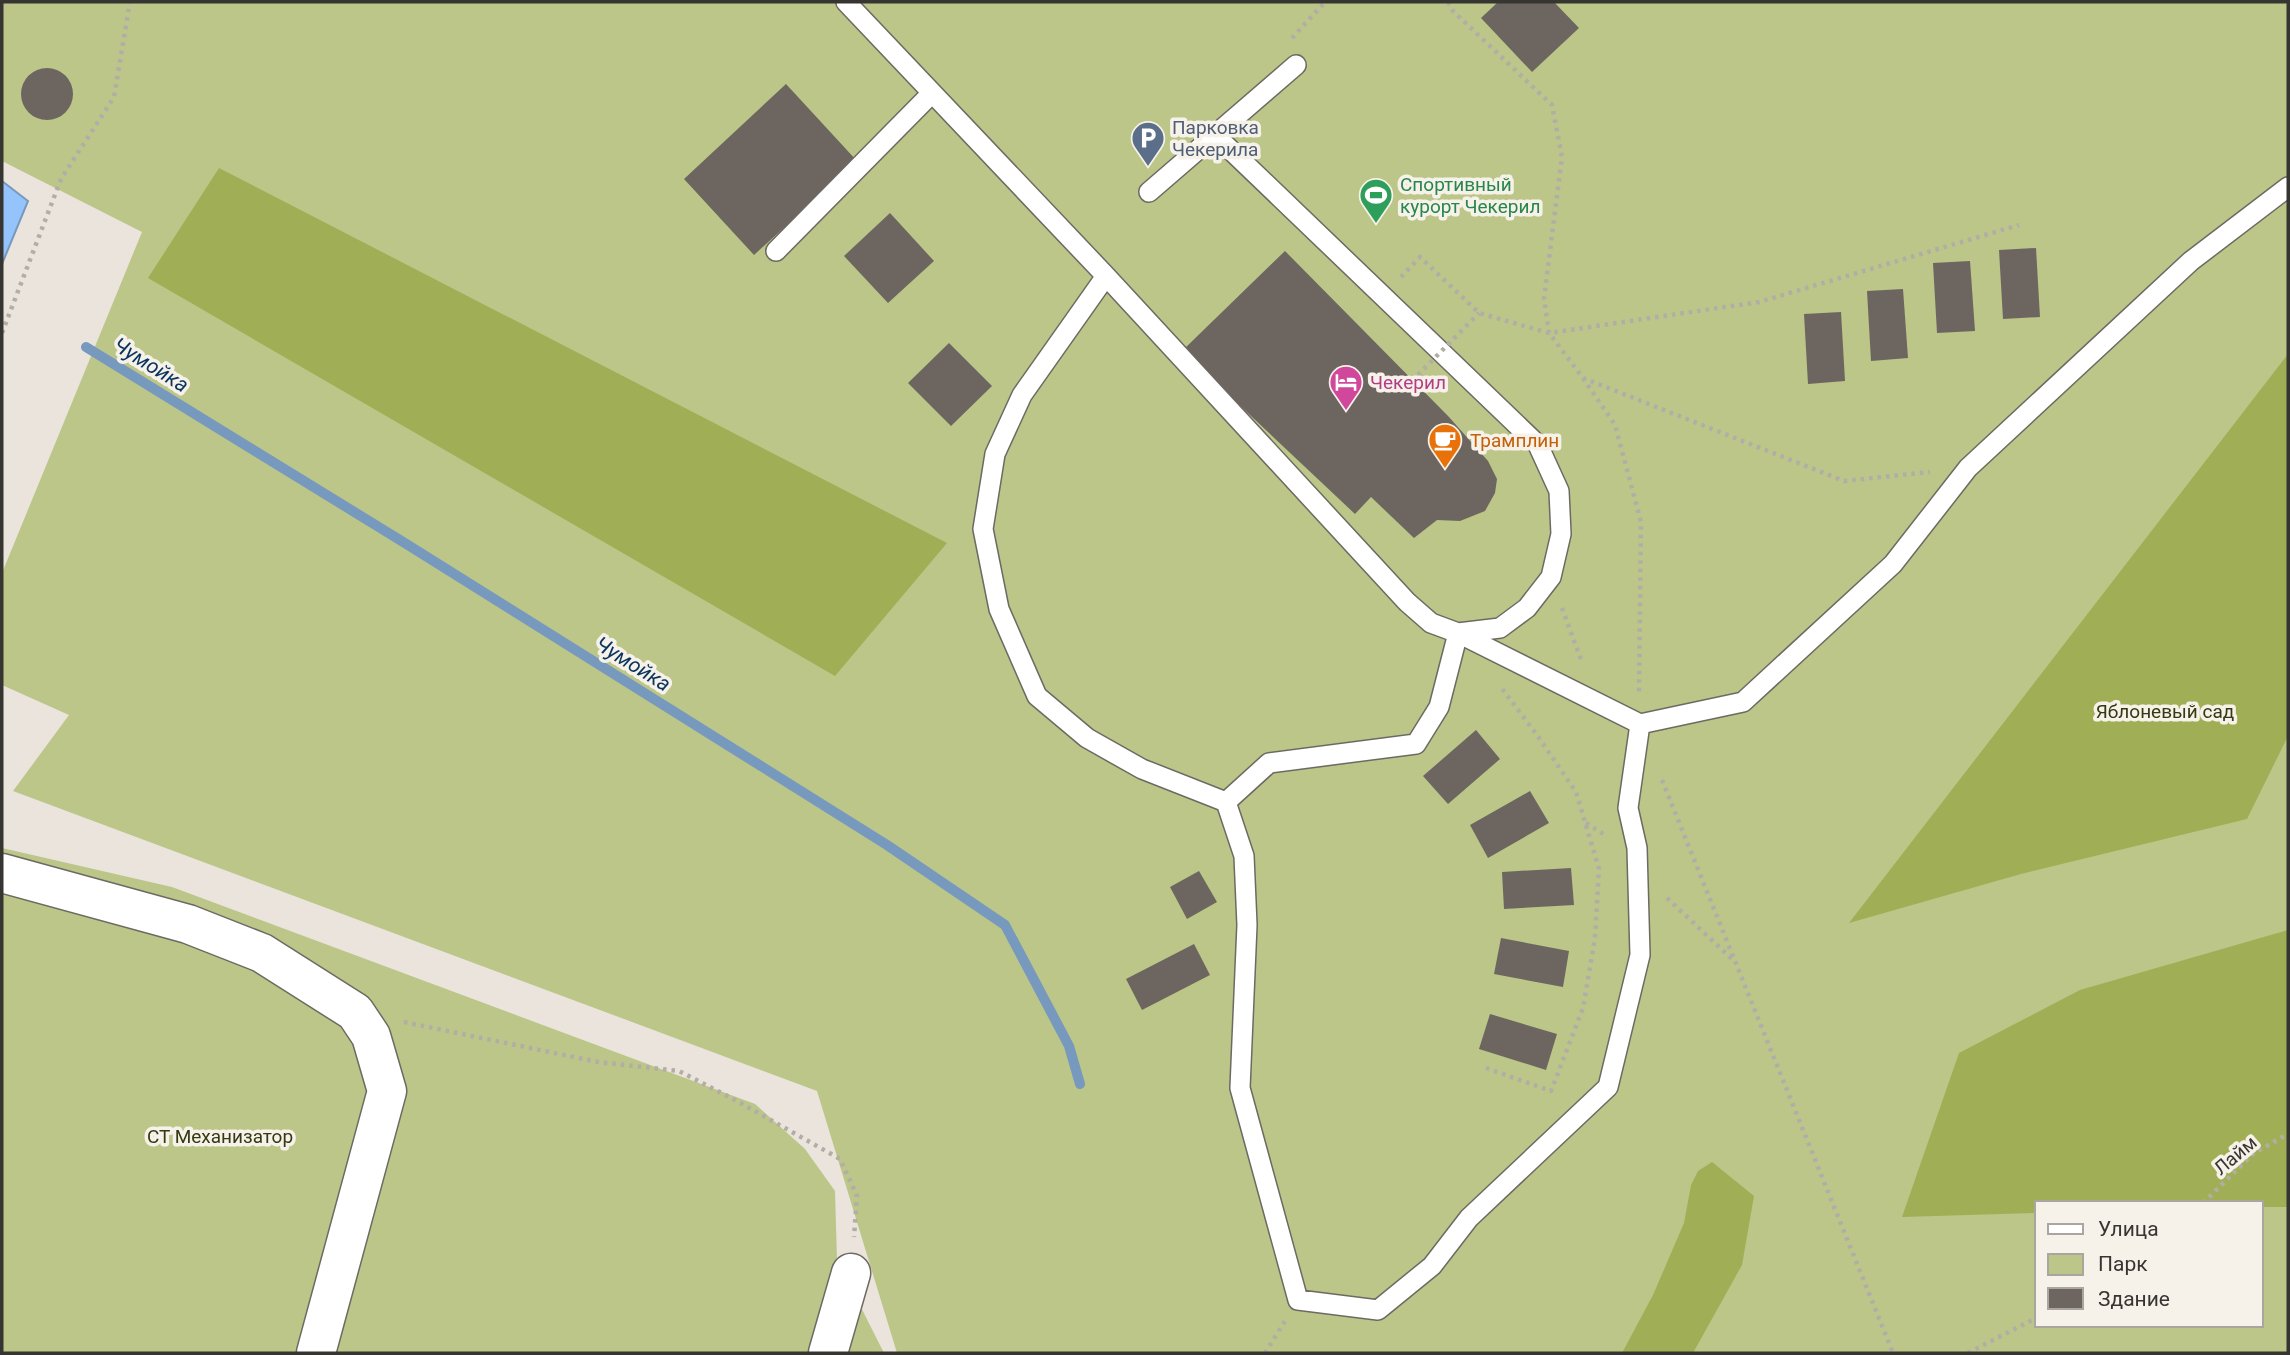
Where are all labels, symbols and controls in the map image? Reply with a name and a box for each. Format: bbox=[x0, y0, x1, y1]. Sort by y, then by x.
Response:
place label: Парковка Чекерила bbox=[1172, 116, 1259, 161]
parking icon: Парковка Чекерила bbox=[1129, 119, 1167, 168]
place label: Спортивный курорт Чекерил bbox=[1400, 173, 1540, 218]
sports icon: Спортивный курорт Чекерил bbox=[1357, 176, 1395, 225]
water label: Чумойка bbox=[109, 333, 193, 397]
hotel icon: Чекерил bbox=[1327, 363, 1365, 412]
place label: Чекерил bbox=[1370, 371, 1446, 394]
cafe icon: Трамплин bbox=[1426, 421, 1464, 470]
place label: Трамплин bbox=[1470, 429, 1559, 452]
water label: Чумойка bbox=[591, 632, 675, 696]
park label: Яблоневый сад bbox=[2096, 700, 2234, 723]
park label: СТ Механизатор bbox=[147, 1125, 293, 1148]
street label: Лайм bbox=[2209, 1131, 2261, 1180]
legend bbox=[2035, 1201, 2262, 1327]
text: Улица bbox=[2098, 1217, 2159, 1241]
text: Парк bbox=[2098, 1252, 2148, 1276]
text: Здание bbox=[2098, 1287, 2170, 1311]

